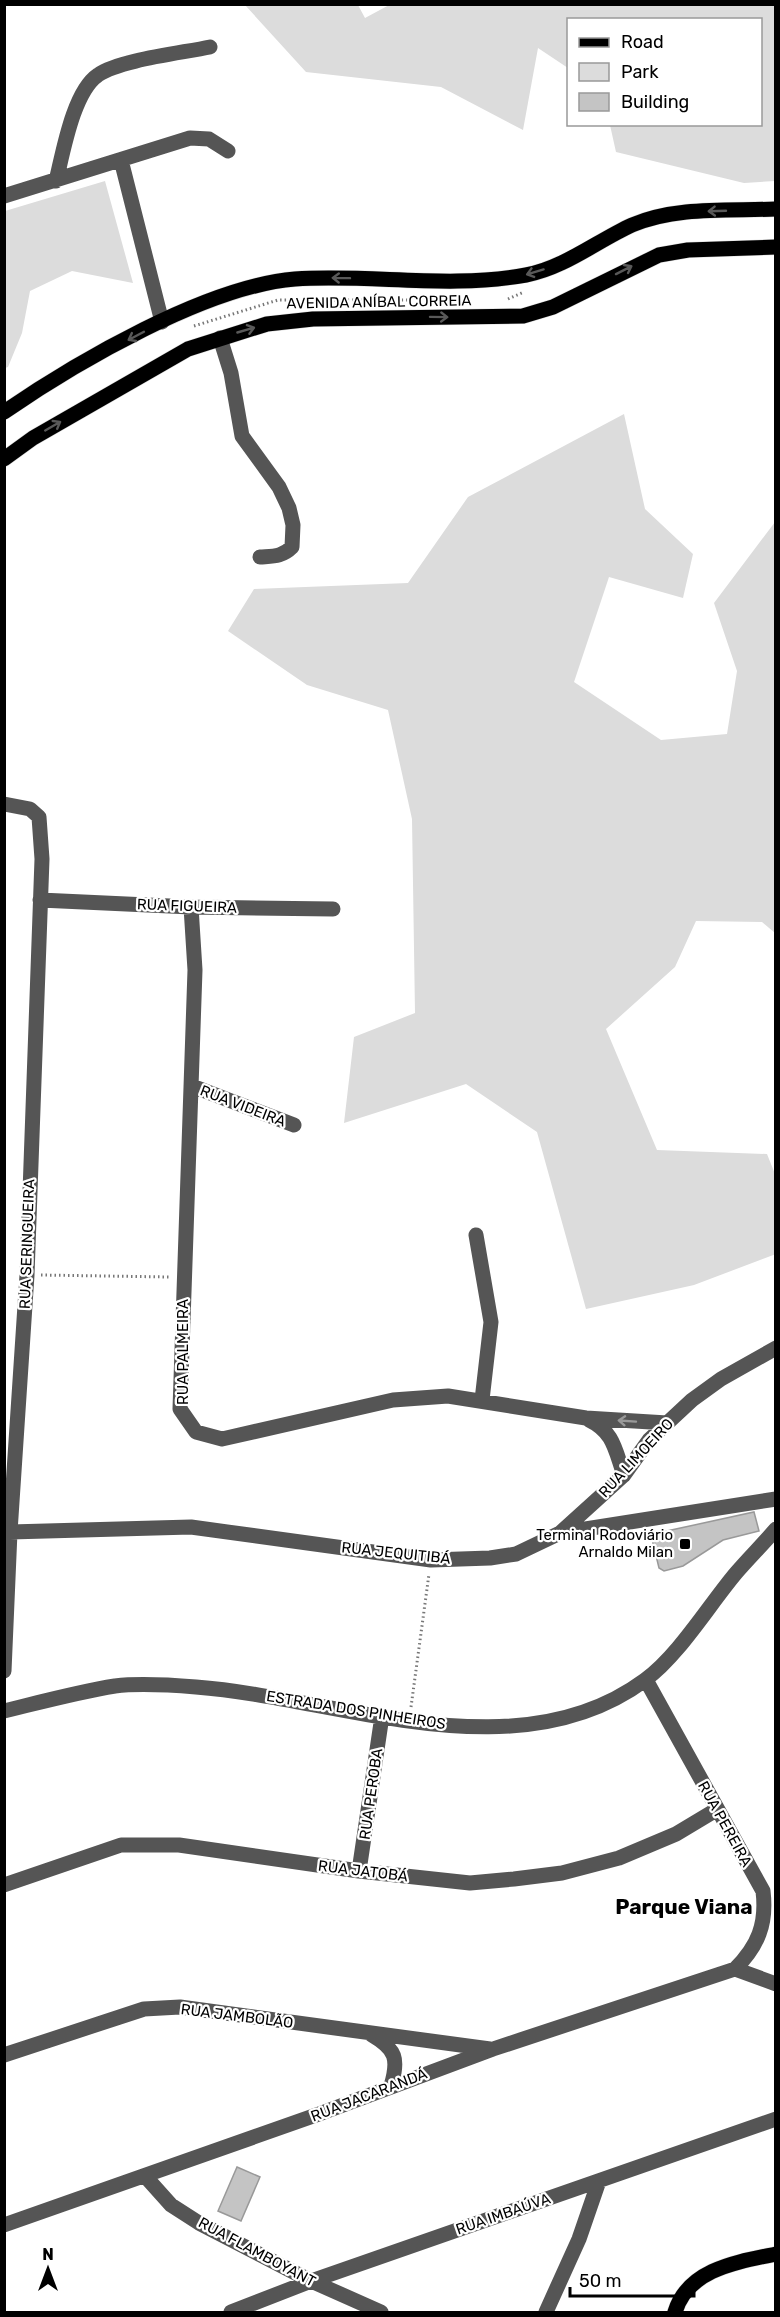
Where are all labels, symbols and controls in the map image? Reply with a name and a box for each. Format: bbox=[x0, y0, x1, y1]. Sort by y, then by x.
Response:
legend bbox=[567, 18, 762, 126]
text: Road bbox=[621, 31, 664, 53]
text: Park bbox=[621, 61, 659, 83]
text: Building bbox=[621, 91, 689, 113]
one-way arrow bbox=[708, 206, 728, 217]
one-way arrow bbox=[615, 264, 632, 276]
one-way arrow bbox=[526, 267, 545, 278]
one-way arrow bbox=[331, 272, 351, 284]
street label: AVENIDA ANÍBAL CORREIA bbox=[286, 291, 472, 313]
one-way arrow bbox=[429, 312, 449, 323]
one-way arrow bbox=[236, 324, 255, 336]
one-way arrow bbox=[127, 331, 145, 342]
one-way arrow bbox=[44, 420, 61, 432]
street label: RUA FIGUEIRA bbox=[137, 895, 237, 917]
street label: RUA VIDEIRA bbox=[198, 1081, 288, 1131]
street label: RUA SERINGUEIRA bbox=[16, 1179, 38, 1309]
street label: RUA PALMEIRA bbox=[174, 1299, 192, 1405]
street label: RUA LIMOEIRO bbox=[595, 1415, 677, 1501]
one-way arrow bbox=[617, 1415, 637, 1426]
place label: Terminal Rodoviário Arnaldo Milan bbox=[536, 1526, 673, 1561]
marker: Terminal Rodoviário Arnaldo Milan bbox=[678, 1537, 692, 1551]
street label: RUA JEQUITIBÁ bbox=[341, 1538, 451, 1568]
street label: ESTRADA DOS PINHEIROS bbox=[265, 1687, 447, 1733]
street label: RUA PEROBA bbox=[356, 1747, 386, 1841]
street label: RUA PEREIRA bbox=[694, 1778, 756, 1870]
street label: RUA JATOBÁ bbox=[317, 1857, 409, 1885]
district label: Parque Viana bbox=[615, 1894, 753, 1919]
street label: RUA JAMBOLÃO bbox=[180, 2000, 294, 2032]
street label: RUA JACARANDÁ bbox=[308, 2065, 430, 2125]
street label: RUA IMBAÚVA bbox=[453, 2189, 553, 2239]
street label: RUA FLAMBOYANT bbox=[195, 2214, 319, 2291]
north arrow bbox=[18, 2239, 78, 2299]
text: N bbox=[42, 2245, 54, 2264]
scale bar bbox=[570, 2260, 694, 2298]
text: 50 m bbox=[579, 2270, 622, 2292]

